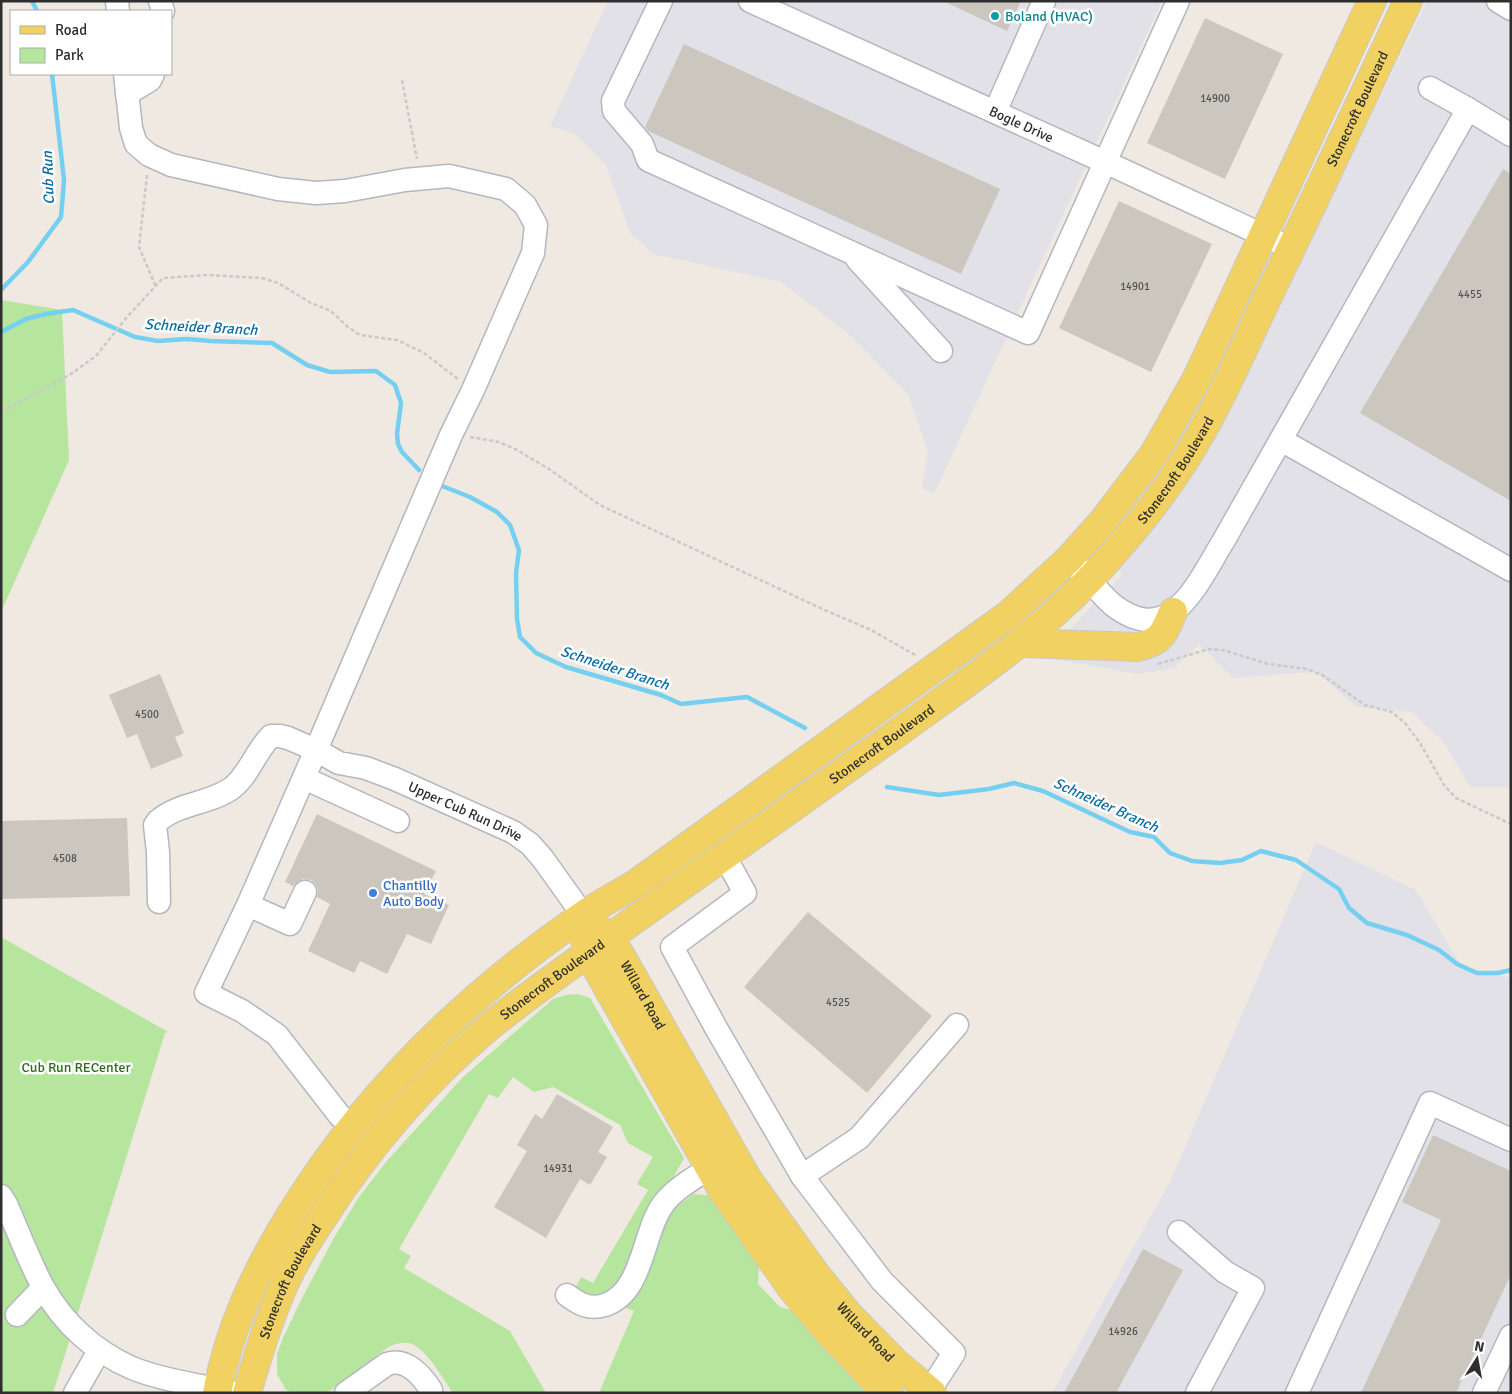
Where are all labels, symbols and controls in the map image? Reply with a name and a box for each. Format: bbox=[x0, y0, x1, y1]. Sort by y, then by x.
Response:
place label: Boland (HVAC) bbox=[1005, 8, 1093, 25]
legend bbox=[10, 10, 172, 75]
marker: Boland (HVAC) bbox=[989, 10, 1001, 22]
text: Road bbox=[55, 21, 87, 39]
text: Park bbox=[55, 46, 84, 64]
street label: Stonecroft Boulevard bbox=[1323, 48, 1392, 169]
house number: 14900 bbox=[1200, 92, 1230, 105]
street label: Bogle Drive bbox=[987, 102, 1056, 146]
water label: Cub Run bbox=[38, 150, 58, 205]
house number: 14901 bbox=[1120, 280, 1150, 293]
house number: 4455 bbox=[1458, 288, 1482, 301]
water label: Schneider Branch bbox=[144, 315, 259, 339]
street label: Stonecroft Boulevard bbox=[1134, 413, 1217, 527]
water label: Schneider Branch bbox=[559, 642, 672, 694]
street label: Stonecroft Boulevard bbox=[826, 701, 938, 787]
house number: 4500 bbox=[135, 708, 159, 721]
water label: Schneider Branch bbox=[1051, 774, 1162, 837]
street label: Upper Cub Run Drive bbox=[406, 778, 526, 845]
house number: 4508 bbox=[53, 852, 77, 865]
place label: Chantilly Auto Body bbox=[383, 877, 444, 910]
marker: Chantilly Auto Body bbox=[367, 887, 379, 899]
street label: Stonecroft Boulevard bbox=[496, 936, 608, 1023]
street label: Willard Road bbox=[617, 958, 669, 1032]
house number: 4525 bbox=[826, 996, 850, 1009]
park label: Cub Run RECenter bbox=[21, 1059, 131, 1076]
house number: 14931 bbox=[543, 1162, 573, 1175]
street label: Stonecroft Boulevard bbox=[256, 1221, 325, 1341]
street label: Willard Road bbox=[833, 1299, 898, 1365]
house number: 14926 bbox=[1108, 1325, 1138, 1338]
north arrow bbox=[1452, 1334, 1502, 1384]
text: N bbox=[1473, 1337, 1486, 1356]

